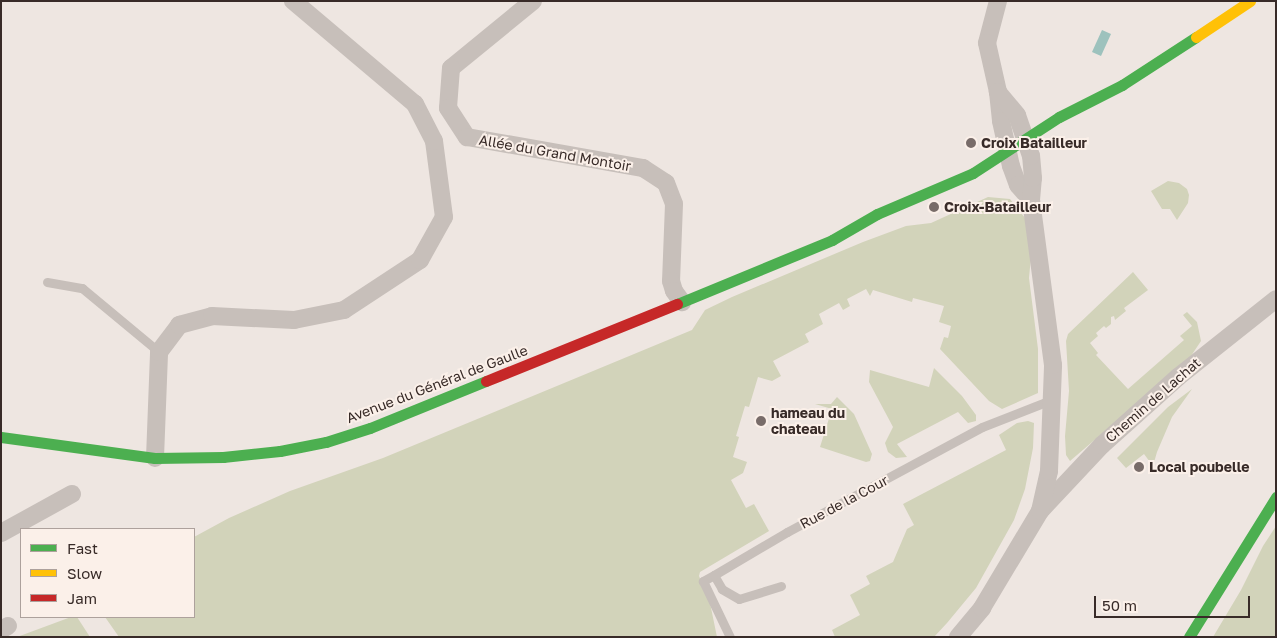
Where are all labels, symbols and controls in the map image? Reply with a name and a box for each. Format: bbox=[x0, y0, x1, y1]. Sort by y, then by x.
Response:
street label: Allée du Grand Montoir bbox=[478, 131, 632, 175]
place label: Croix Batailleur bbox=[981, 135, 1087, 151]
marker: Croix Batailleur bbox=[965, 137, 977, 149]
place label: Croix-Batailleur bbox=[944, 199, 1051, 215]
marker: Croix-Batailleur bbox=[928, 201, 940, 213]
street label: Avenue du Général de Gaulle bbox=[344, 342, 530, 426]
street label: Chemin de Lachat bbox=[1102, 354, 1204, 446]
place label: hameau du chateau bbox=[771, 405, 845, 438]
marker: hameau du chateau bbox=[755, 415, 767, 427]
place label: Local poubelle bbox=[1149, 459, 1250, 475]
marker: Local poubelle bbox=[1133, 461, 1145, 473]
street label: Rue de la Cour bbox=[797, 472, 891, 532]
legend bbox=[20, 528, 195, 618]
text: Fast bbox=[67, 539, 98, 557]
text: Slow bbox=[67, 564, 102, 582]
scale bar bbox=[1097, 586, 1253, 618]
text: Jam bbox=[67, 589, 97, 607]
text: 50 m bbox=[1102, 596, 1137, 614]

